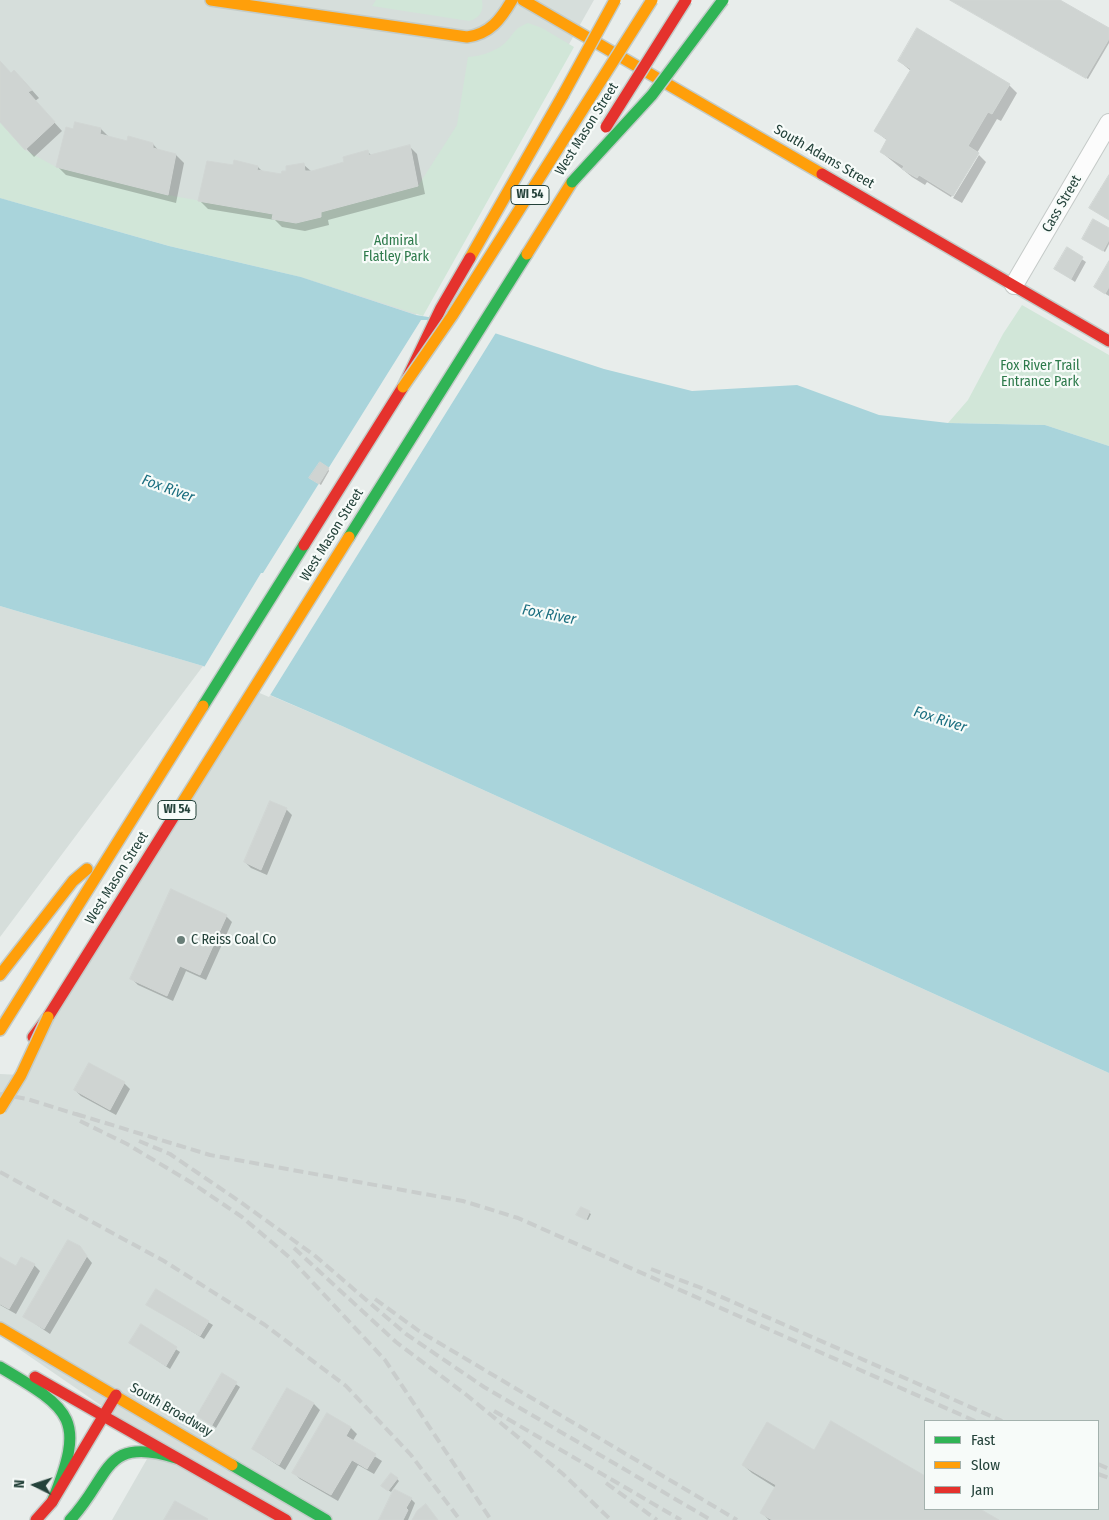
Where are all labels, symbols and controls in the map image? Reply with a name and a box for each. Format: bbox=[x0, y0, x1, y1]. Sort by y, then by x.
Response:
street label: West Mason Street bbox=[552, 79, 622, 179]
street label: South Adams Street bbox=[771, 121, 877, 193]
street label: Cass Street bbox=[1039, 172, 1085, 236]
road number: WI 54 bbox=[511, 186, 549, 204]
park label: Admiral Flatley Park bbox=[363, 233, 429, 266]
park label: Fox River Trail Entrance Park bbox=[1000, 358, 1080, 391]
water label: Fox River bbox=[139, 471, 197, 507]
street label: West Mason Street bbox=[297, 485, 367, 585]
water label: Fox River bbox=[521, 601, 577, 629]
water label: Fox River bbox=[911, 703, 969, 737]
road number: WI 54 bbox=[158, 800, 196, 820]
street label: West Mason Street bbox=[82, 828, 152, 928]
place label: C Reiss Coal Co bbox=[191, 932, 276, 948]
marker: C Reiss Coal Co bbox=[175, 934, 187, 946]
street label: South Broadway bbox=[127, 1380, 215, 1440]
legend bbox=[924, 1420, 1099, 1510]
text: Fast bbox=[971, 1431, 995, 1449]
text: Slow bbox=[971, 1456, 1000, 1474]
north arrow bbox=[10, 1460, 60, 1510]
text: N bbox=[11, 1479, 28, 1489]
text: Jam bbox=[971, 1481, 994, 1499]

